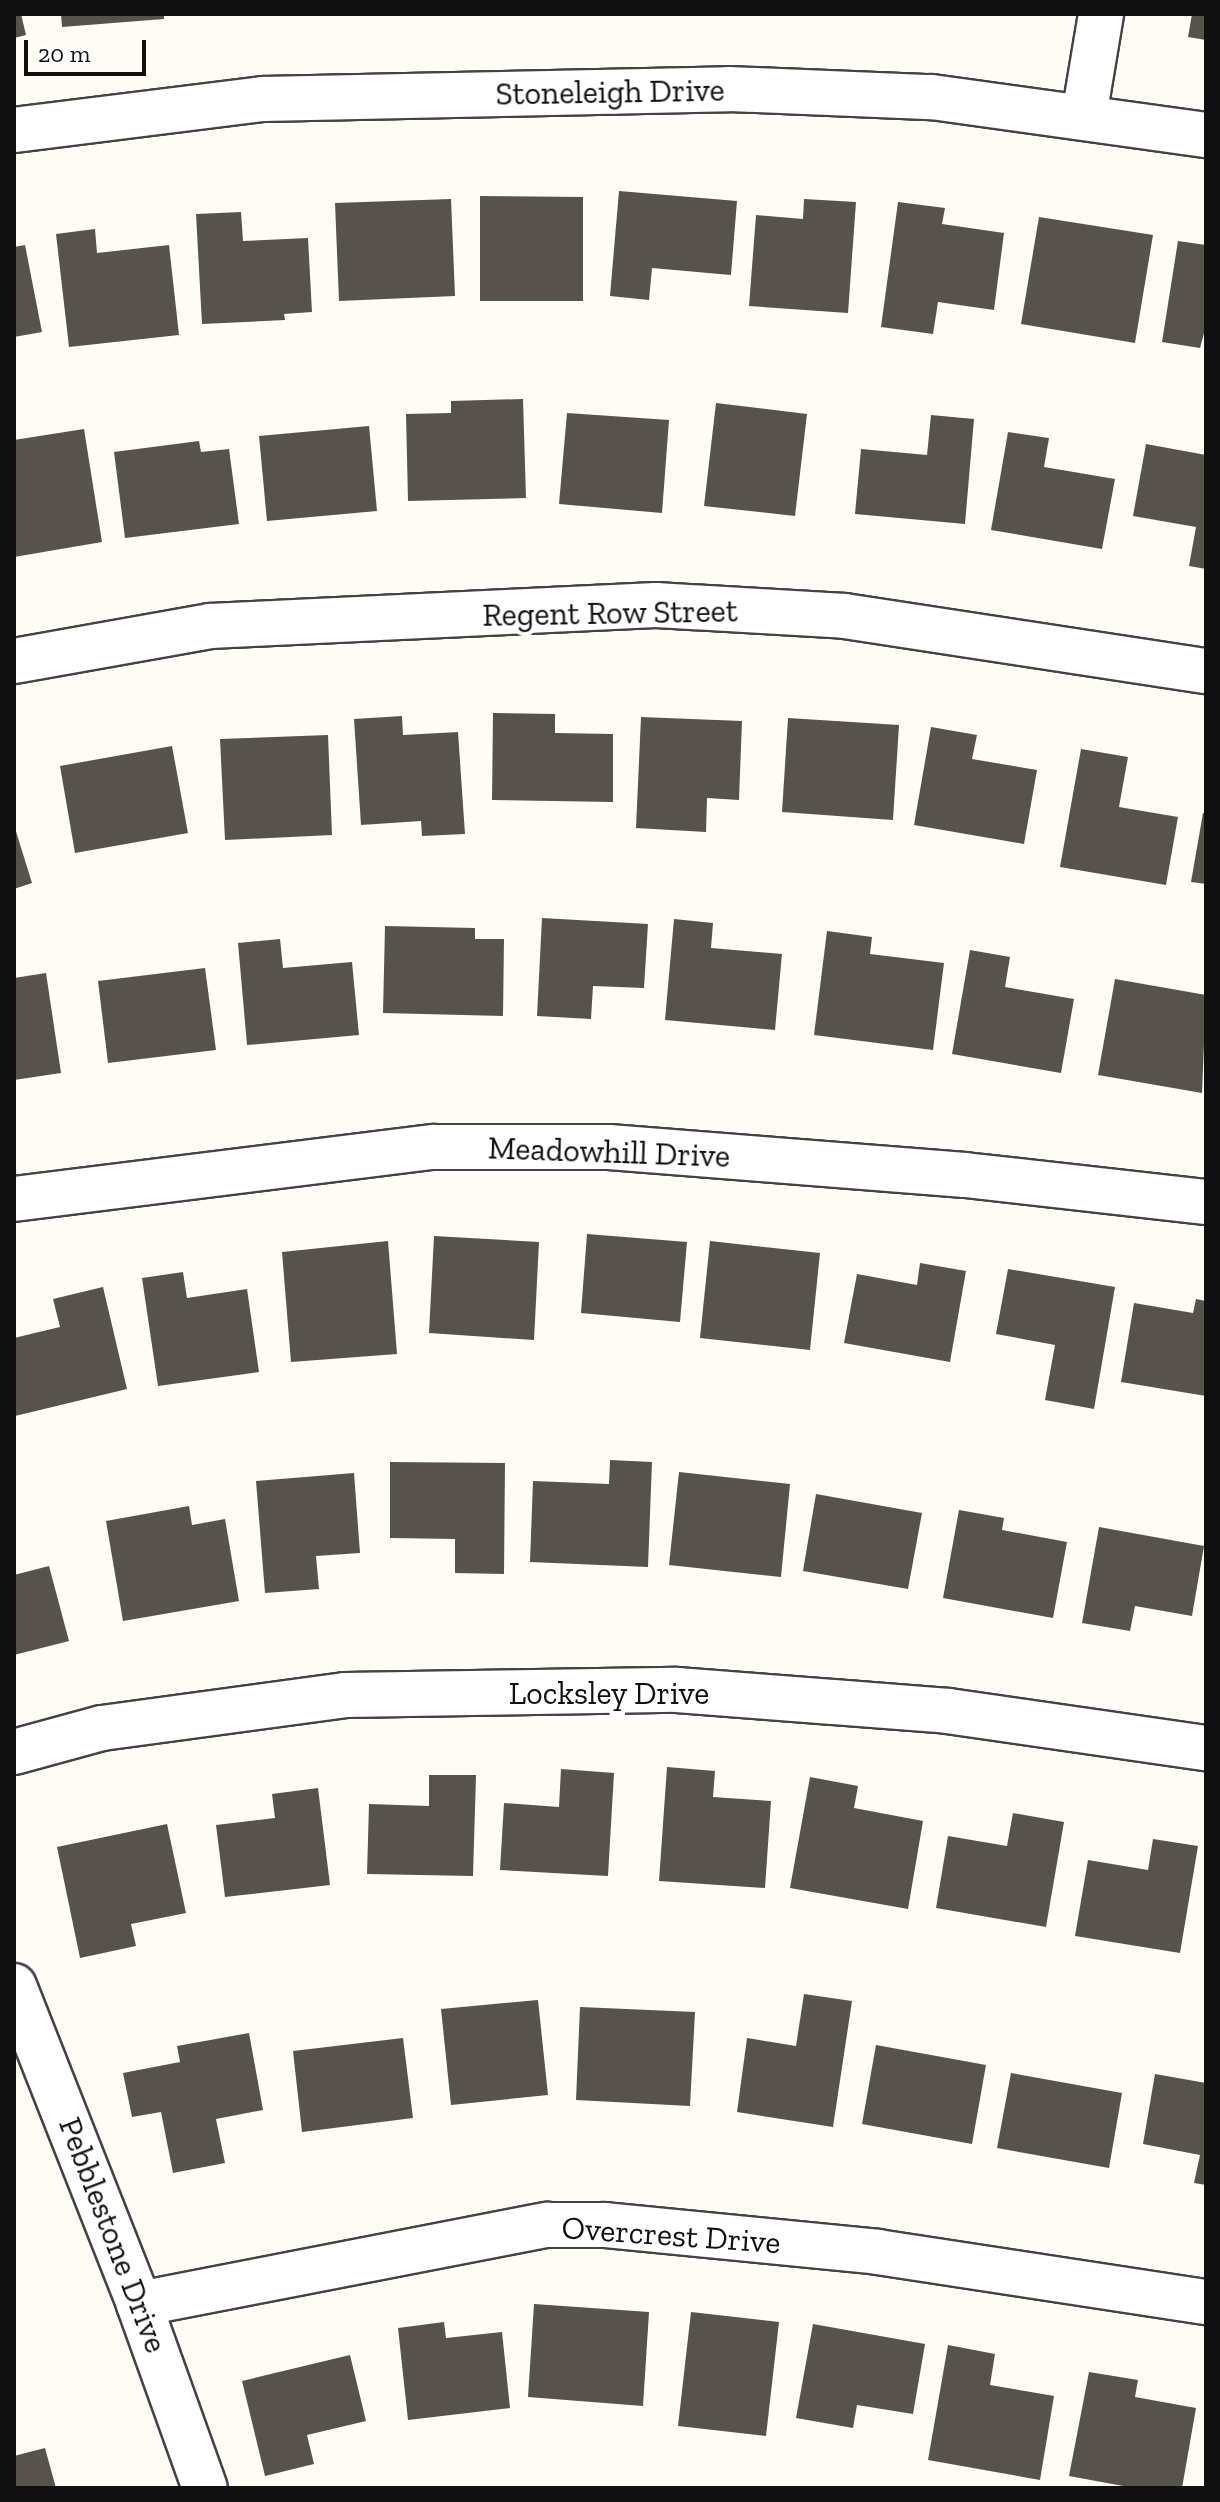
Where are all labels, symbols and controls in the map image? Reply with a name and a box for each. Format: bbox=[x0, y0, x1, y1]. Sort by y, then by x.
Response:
scale bar bbox=[28, 24, 150, 74]
text: 20 m bbox=[38, 39, 90, 68]
street label: Stoneleigh Drive bbox=[495, 71, 725, 113]
street label: Regent Row Street bbox=[482, 592, 738, 634]
street label: Meadowhill Drive bbox=[487, 1129, 731, 1175]
street label: Locksley Drive bbox=[508, 1674, 710, 1712]
street label: Pebblestone Drive bbox=[51, 2112, 175, 2358]
street label: Overcrest Drive bbox=[560, 2208, 782, 2262]

